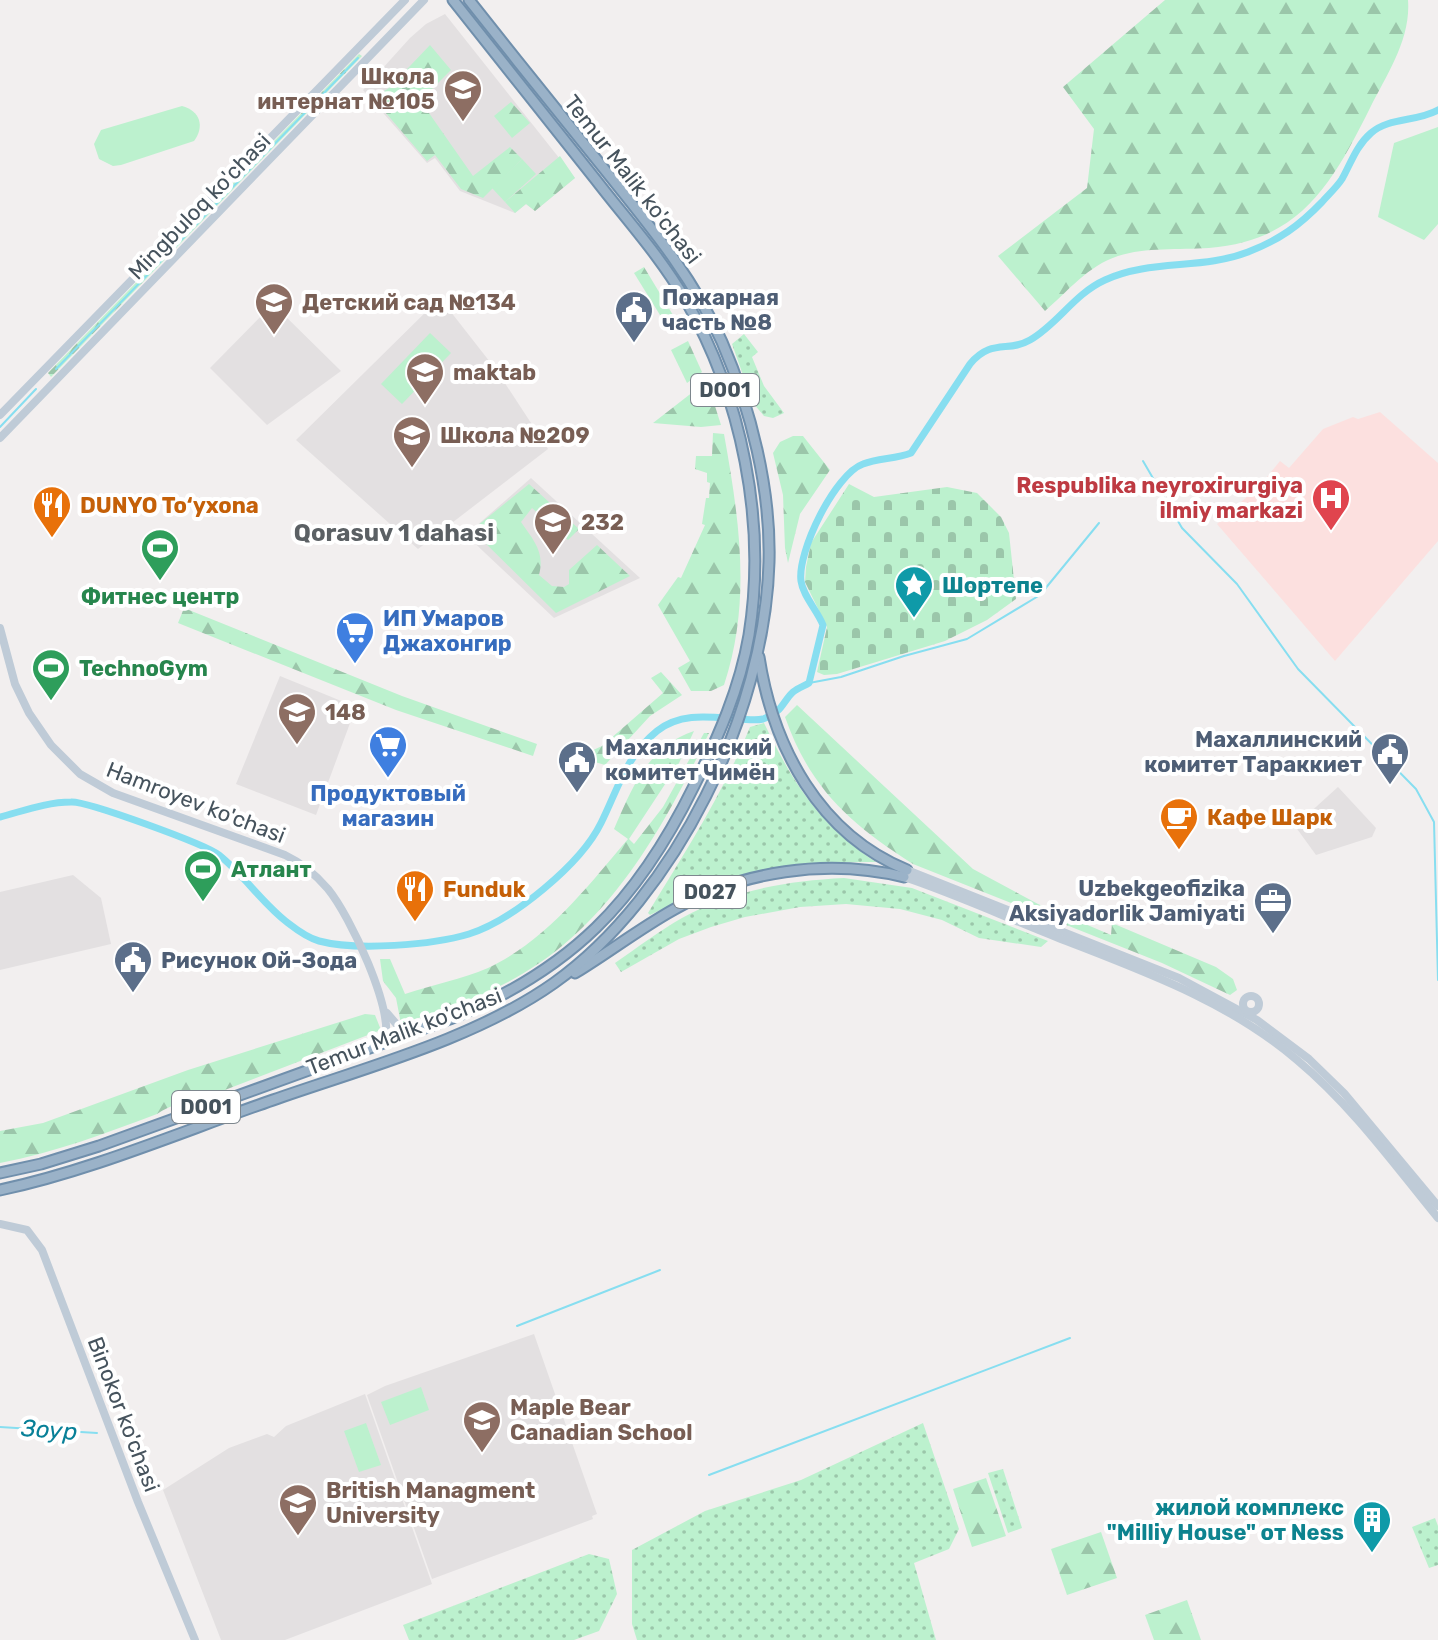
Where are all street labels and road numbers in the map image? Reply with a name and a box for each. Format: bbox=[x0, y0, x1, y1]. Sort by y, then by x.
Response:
street label: Temur Malik ko'chasi bbox=[558, 89, 707, 269]
street label: Mingbuloq ko'chasi bbox=[123, 127, 276, 285]
road number: D001 bbox=[691, 374, 759, 406]
street label: Hamroyev ko'chasi bbox=[102, 756, 289, 849]
road number: D027 bbox=[674, 876, 746, 908]
street label: Temur Malik ko'chasi bbox=[303, 982, 506, 1081]
road number: D001 bbox=[172, 1091, 240, 1123]
street label: Binokor ko'chasi bbox=[82, 1333, 165, 1495]

